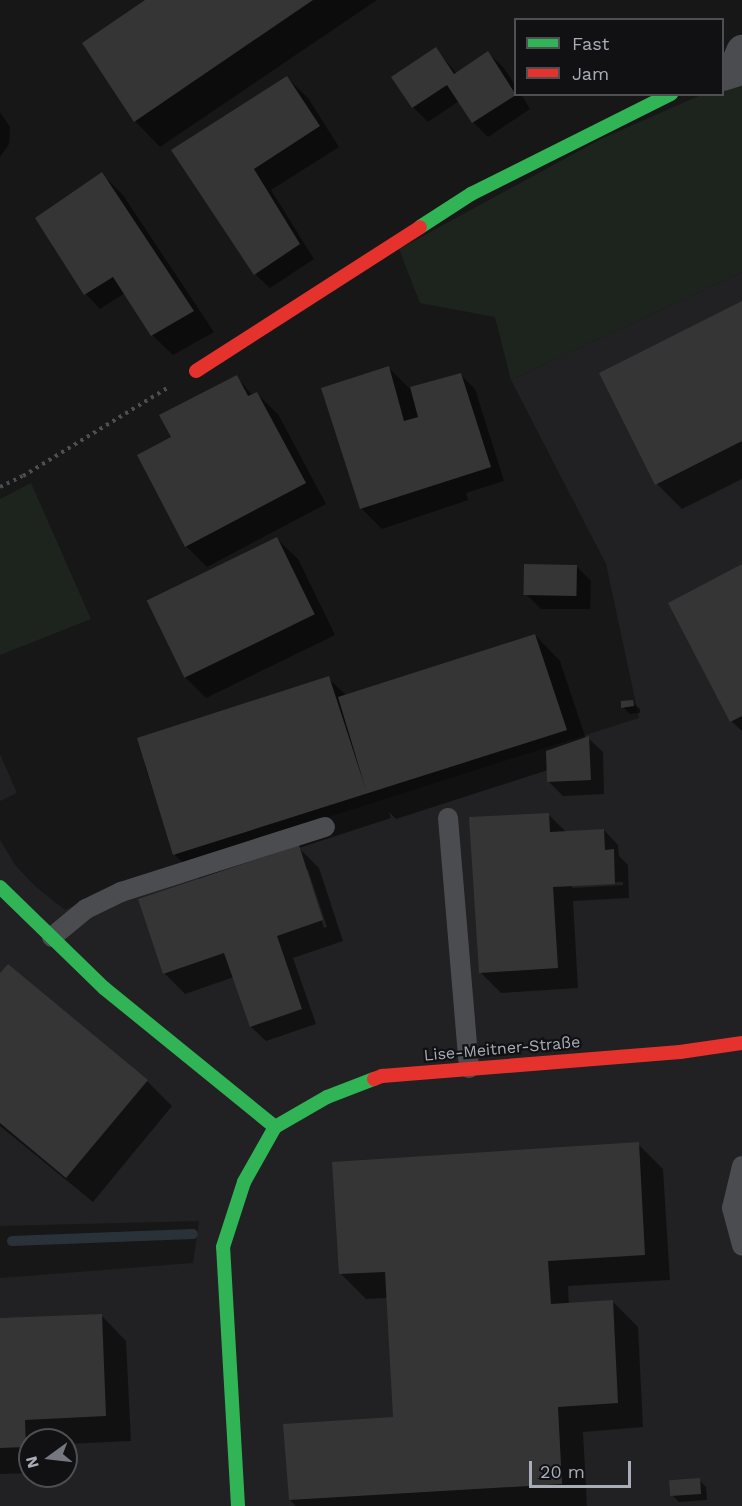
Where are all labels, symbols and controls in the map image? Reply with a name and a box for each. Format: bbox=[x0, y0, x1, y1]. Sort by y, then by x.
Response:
legend bbox=[514, 18, 724, 96]
text: Fast bbox=[572, 33, 609, 54]
text: Jam bbox=[572, 63, 609, 84]
street label: Lise-Meitner-Straße bbox=[423, 1033, 581, 1065]
north arrow bbox=[18, 1428, 78, 1488]
scale bar bbox=[532, 1449, 634, 1487]
text: N bbox=[21, 1454, 43, 1470]
text: 20 m bbox=[540, 1461, 585, 1482]

